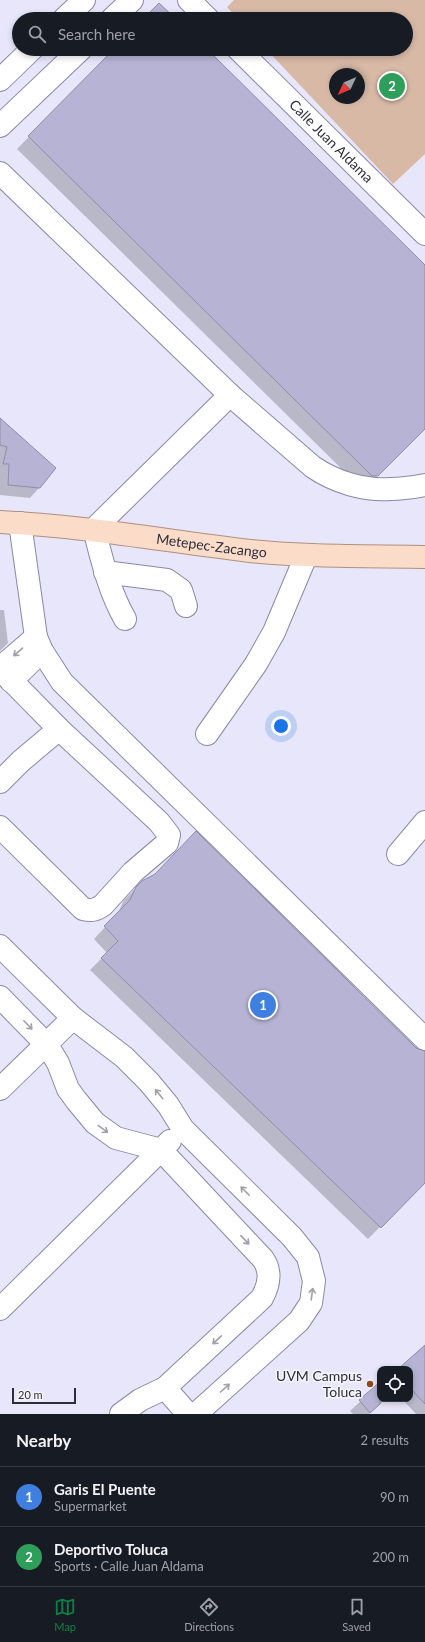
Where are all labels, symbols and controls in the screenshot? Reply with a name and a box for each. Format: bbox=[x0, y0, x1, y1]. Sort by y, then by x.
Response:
search box bbox=[12, 12, 413, 56]
icon: search bbox=[26, 23, 48, 45]
text: Search here bbox=[58, 25, 135, 43]
north arrow bbox=[329, 68, 365, 104]
pin: 2 bbox=[379, 71, 405, 101]
street label: Calle Juan Aldama bbox=[286, 96, 377, 186]
street label: Metepec-Zacango bbox=[155, 530, 268, 561]
one-way arrow bbox=[12, 648, 23, 657]
your location bbox=[271, 716, 291, 736]
pin: 1 bbox=[250, 990, 276, 1020]
one-way arrow bbox=[23, 1020, 32, 1030]
one-way arrow bbox=[154, 1088, 163, 1099]
one-way arrow bbox=[97, 1124, 108, 1133]
one-way arrow bbox=[240, 1186, 250, 1195]
one-way arrow bbox=[240, 1235, 250, 1245]
one-way arrow bbox=[308, 1288, 316, 1301]
one-way arrow bbox=[212, 1335, 222, 1345]
map controls bbox=[377, 1366, 413, 1402]
button: locate bbox=[377, 1366, 413, 1402]
place label: UVM Campus Toluca bbox=[276, 1367, 362, 1400]
marker: UVM Campus Toluca bbox=[365, 1379, 375, 1389]
one-way arrow bbox=[220, 1383, 230, 1393]
scale bar bbox=[12, 1386, 76, 1405]
text: 20 m bbox=[18, 1388, 43, 1401]
text: Nearby bbox=[16, 1430, 71, 1451]
text: 2 results bbox=[361, 1432, 409, 1448]
text: Garis El Puente bbox=[54, 1480, 156, 1498]
text: 1 bbox=[25, 1489, 33, 1505]
text: 90 m bbox=[380, 1489, 409, 1505]
text: Supermarket bbox=[54, 1498, 127, 1514]
text: Deportivo Toluca bbox=[54, 1540, 168, 1558]
text: 2 bbox=[25, 1549, 33, 1565]
text: 200 m bbox=[372, 1549, 409, 1565]
text: Sports · Calle Juan Aldama bbox=[54, 1558, 204, 1574]
tab: Map bbox=[54, 1596, 76, 1633]
tab: Directions bbox=[184, 1596, 234, 1633]
tab: Saved bbox=[342, 1596, 371, 1633]

